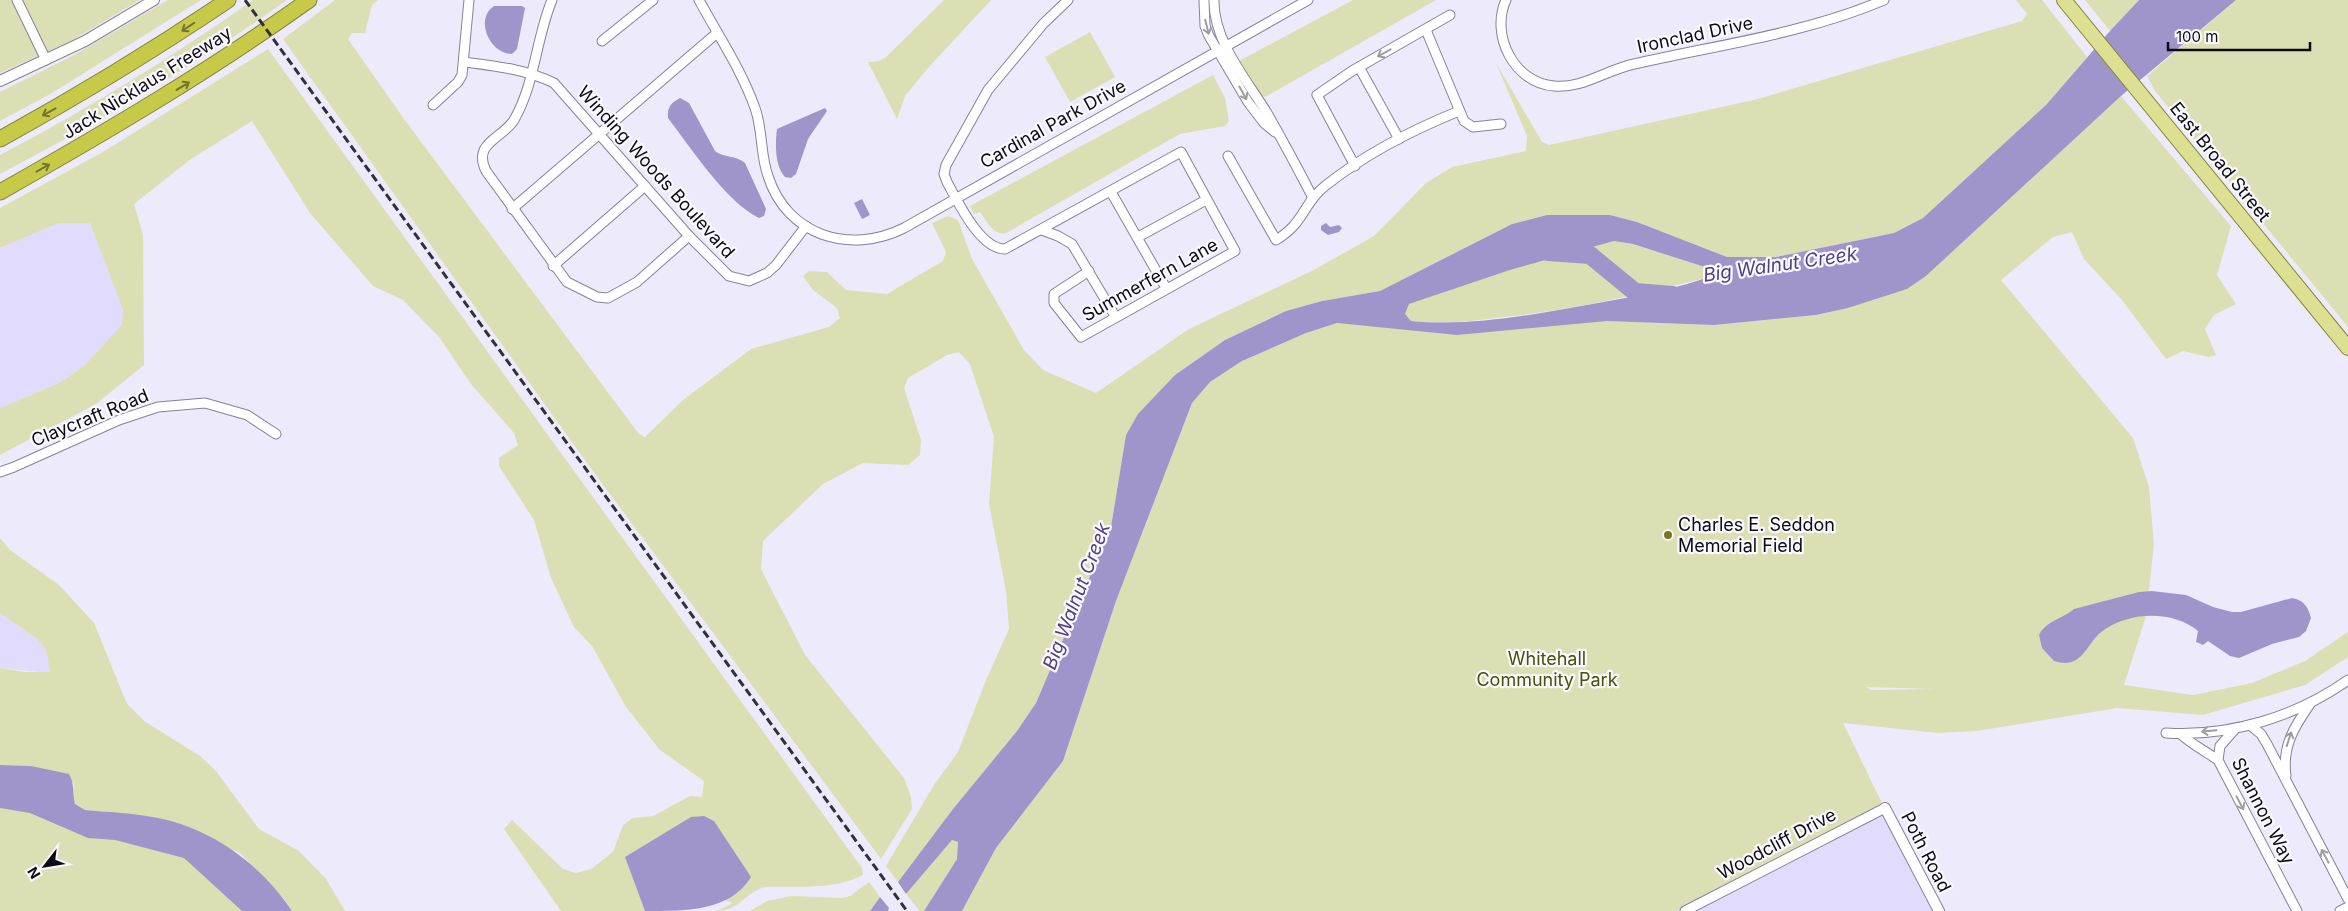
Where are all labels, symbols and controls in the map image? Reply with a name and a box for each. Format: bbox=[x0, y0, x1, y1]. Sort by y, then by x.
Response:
street label: Ironclad Drive bbox=[1635, 12, 1755, 57]
one-way arrow bbox=[1202, 18, 1212, 34]
scale bar bbox=[2168, 20, 2310, 52]
street label: Jack Nicklaus Freeway bbox=[58, 22, 235, 143]
one-way arrow bbox=[181, 22, 195, 32]
text: 100 m bbox=[2176, 27, 2218, 46]
one-way arrow bbox=[1377, 49, 1391, 59]
street label: Cardinal Park Drive bbox=[976, 75, 1129, 172]
one-way arrow bbox=[175, 80, 189, 90]
street label: Winding Woods Boulevard bbox=[574, 81, 739, 262]
one-way arrow bbox=[1238, 85, 1248, 100]
street label: East Broad Street bbox=[2166, 98, 2275, 226]
one-way arrow bbox=[42, 107, 56, 117]
one-way arrow bbox=[35, 163, 50, 173]
street label: Summerfern Lane bbox=[1078, 234, 1221, 326]
water label: Big Walnut Creek bbox=[1702, 242, 1859, 287]
street label: Claycraft Road bbox=[28, 384, 152, 451]
place label: Charles E. Seddon Memorial Field bbox=[1678, 514, 1835, 556]
water label: Big Walnut Creek bbox=[1038, 519, 1115, 673]
marker: Charles E. Seddon Memorial Field bbox=[1662, 529, 1674, 541]
park label: Whitehall Community Park bbox=[1476, 648, 1618, 690]
one-way arrow bbox=[2201, 727, 2217, 736]
one-way arrow bbox=[2285, 732, 2294, 748]
street label: Shannon Way bbox=[2228, 754, 2299, 868]
one-way arrow bbox=[2235, 796, 2245, 811]
street label: Woodcliff Drive bbox=[1714, 804, 1839, 884]
street label: Poth Road bbox=[1897, 808, 1956, 895]
north arrow bbox=[20, 841, 70, 891]
one-way arrow bbox=[2320, 849, 2329, 864]
text: N bbox=[23, 864, 43, 882]

